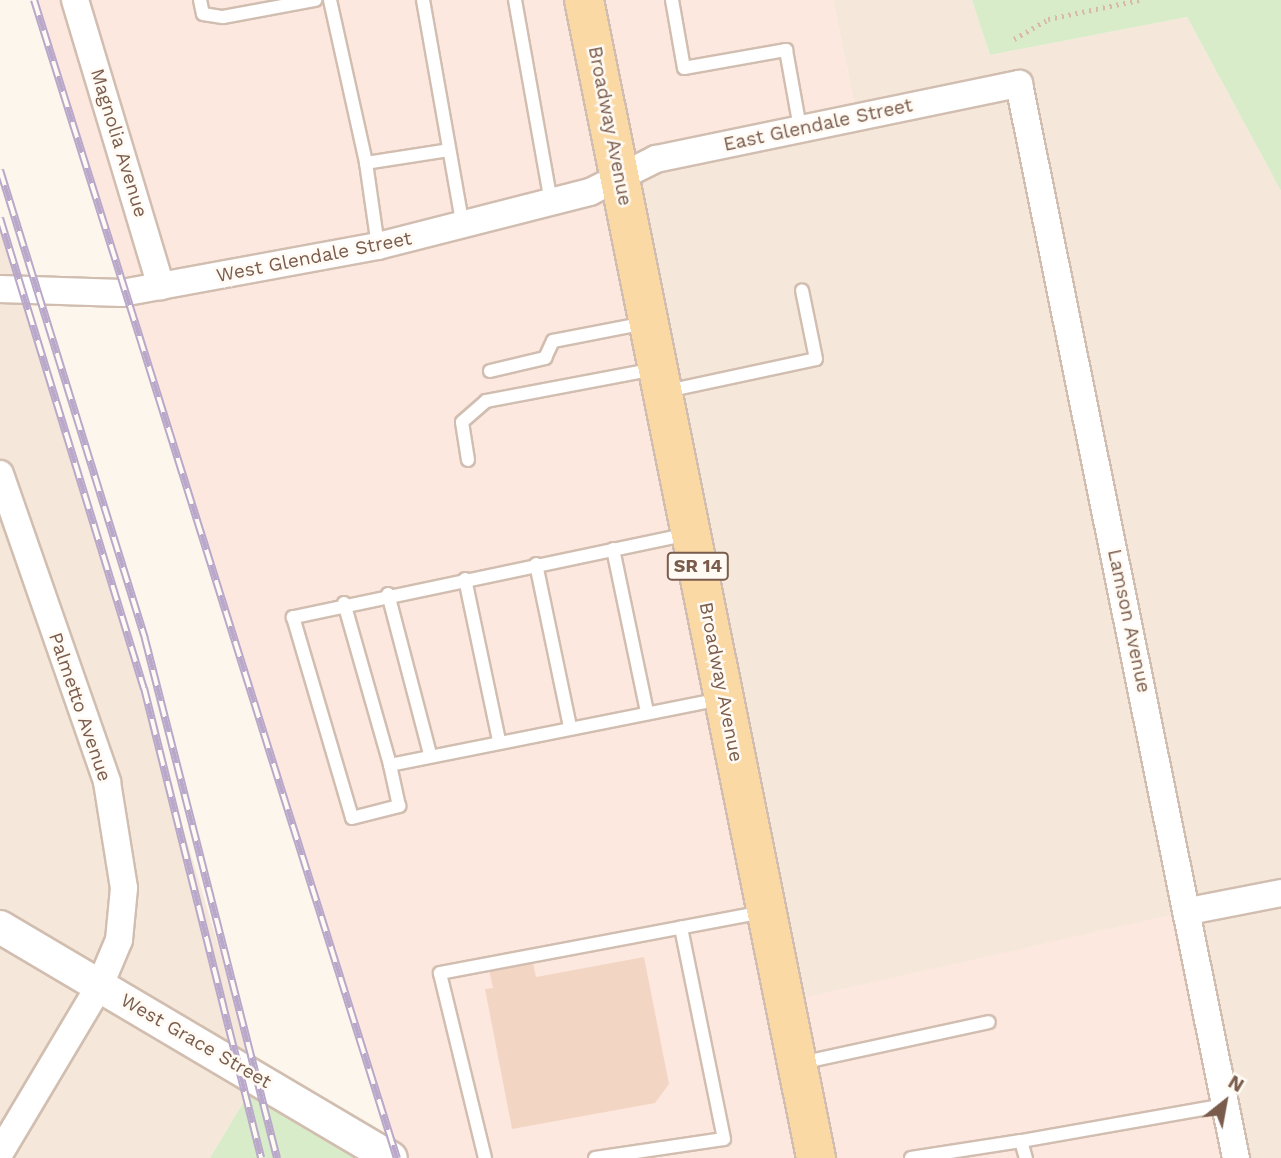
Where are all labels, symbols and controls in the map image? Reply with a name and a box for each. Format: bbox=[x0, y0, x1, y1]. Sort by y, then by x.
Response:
street label: Broadway Avenue bbox=[583, 44, 637, 208]
street label: Magnolia Avenue bbox=[85, 65, 153, 221]
street label: East Glendale Street bbox=[721, 94, 915, 156]
street label: West Glendale Street bbox=[214, 227, 414, 287]
street label: Lamson Avenue bbox=[1103, 547, 1155, 695]
road number: SR 14 bbox=[666, 552, 730, 580]
street label: Broadway Avenue bbox=[694, 600, 748, 764]
street label: Palmetto Avenue bbox=[44, 629, 116, 785]
street label: West Grace Street bbox=[117, 989, 275, 1093]
north arrow bbox=[1190, 1067, 1260, 1137]
text: N bbox=[1224, 1070, 1248, 1097]

